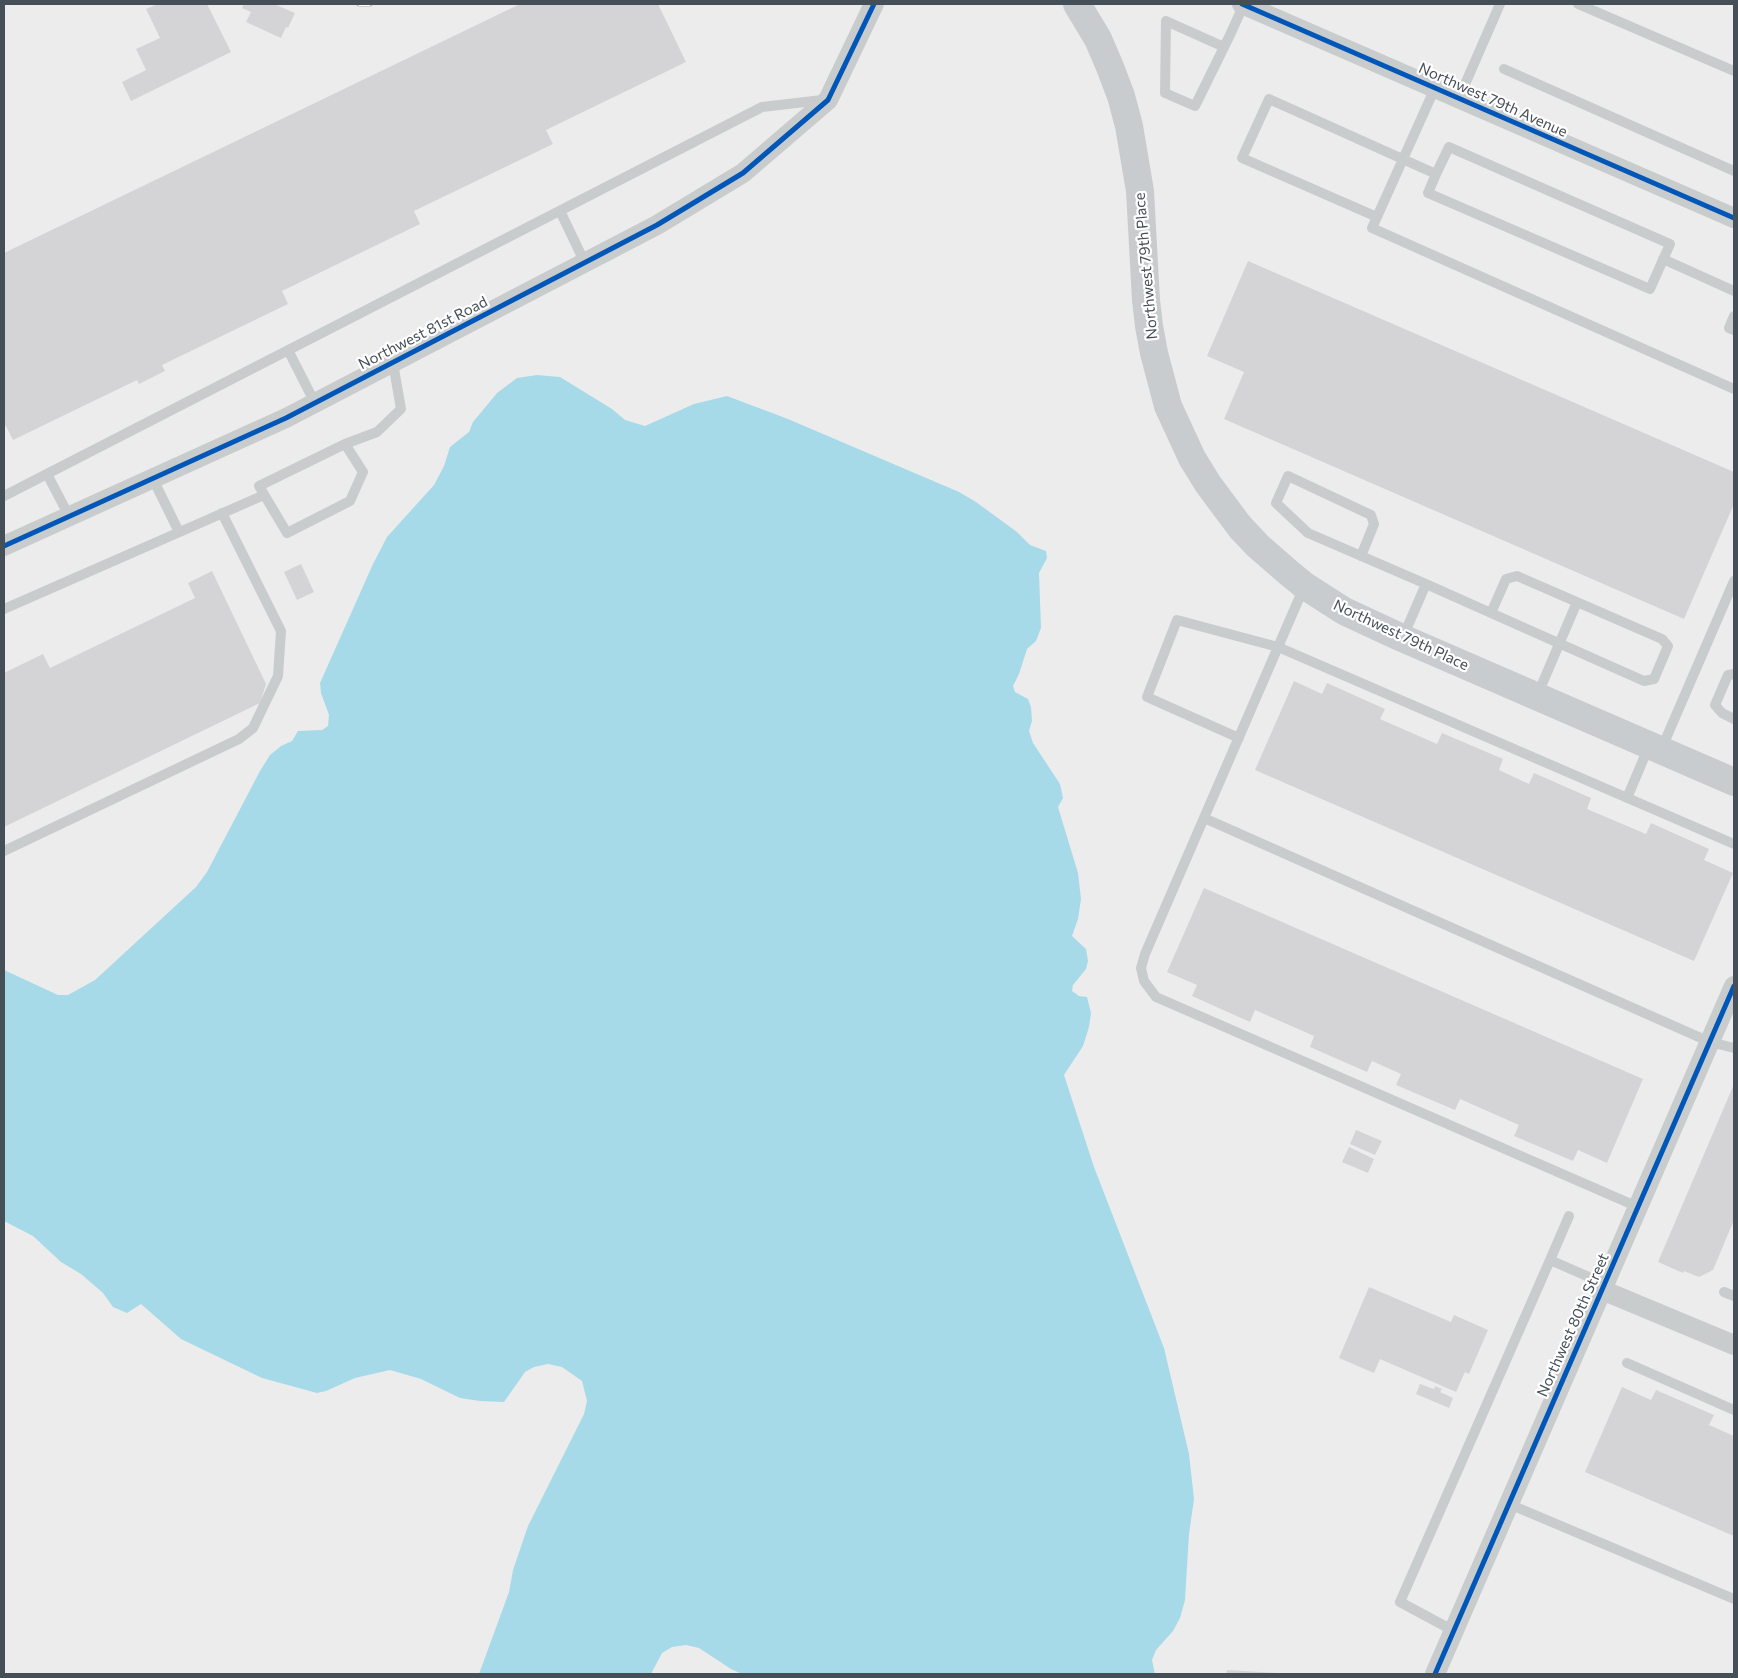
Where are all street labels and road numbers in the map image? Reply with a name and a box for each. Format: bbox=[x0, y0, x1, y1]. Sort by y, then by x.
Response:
street label: Northwest 79th Avenue bbox=[1416, 59, 1570, 141]
street label: Northwest 79th Place bbox=[1131, 192, 1161, 340]
street label: Northwest 81st Road bbox=[355, 293, 491, 373]
street label: Northwest 79th Place bbox=[1330, 596, 1472, 674]
street label: Northwest 80th Street bbox=[1533, 1250, 1613, 1400]

